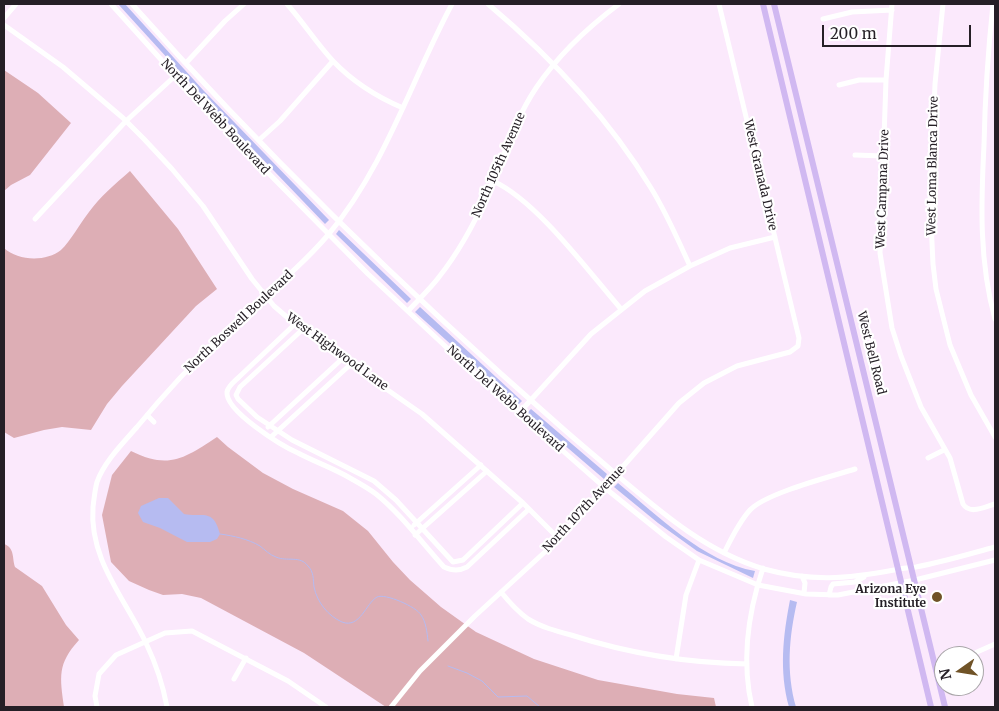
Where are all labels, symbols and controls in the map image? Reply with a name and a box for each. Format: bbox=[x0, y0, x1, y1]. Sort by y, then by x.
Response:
scale bar bbox=[824, 15, 973, 47]
text: 200 m bbox=[830, 24, 877, 43]
street label: North Del Webb Boulevard bbox=[158, 56, 272, 178]
street label: West Loma Blanca Drive bbox=[925, 96, 941, 236]
street label: North 105th Avenue bbox=[469, 110, 529, 220]
street label: West Granada Drive bbox=[740, 118, 780, 232]
street label: West Campana Drive bbox=[874, 129, 892, 249]
street label: North Boswell Boulevard bbox=[182, 268, 296, 376]
street label: West Highwood Lane bbox=[283, 310, 391, 394]
street label: West Bell Road bbox=[854, 310, 888, 396]
street label: North Del Webb Boulevard bbox=[444, 343, 566, 455]
street label: North 107th Avenue bbox=[540, 463, 628, 555]
place label: Arizona Eye Institute bbox=[855, 583, 926, 611]
marker: Arizona Eye Institute bbox=[930, 590, 944, 604]
north arrow bbox=[934, 646, 984, 696]
text: N bbox=[935, 667, 955, 682]

